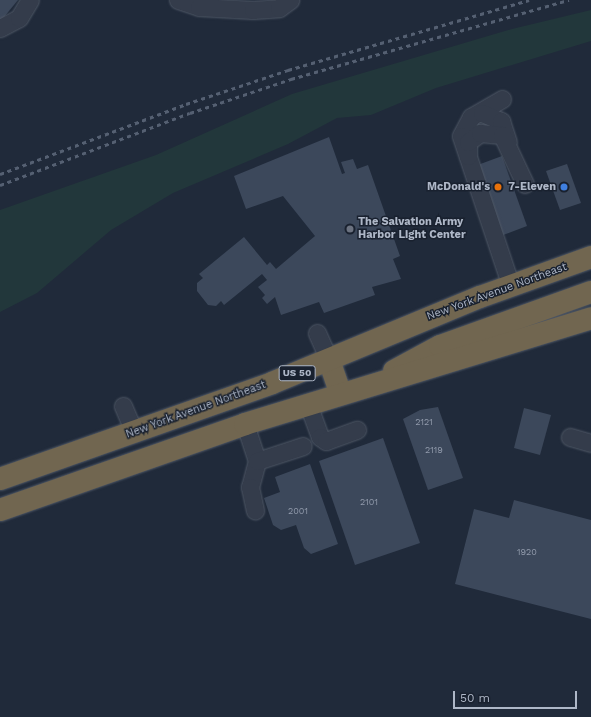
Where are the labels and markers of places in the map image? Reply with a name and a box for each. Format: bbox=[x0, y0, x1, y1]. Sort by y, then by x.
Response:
place label: McDonald's bbox=[427, 180, 490, 194]
place label: 7-Eleven bbox=[508, 180, 556, 194]
marker: McDonald's bbox=[493, 182, 503, 192]
marker: 7-Eleven bbox=[559, 182, 569, 192]
place label: The Salvation Army Harbor Light Center bbox=[358, 216, 466, 242]
marker: The Salvation Army Harbor Light Center bbox=[345, 224, 355, 234]

